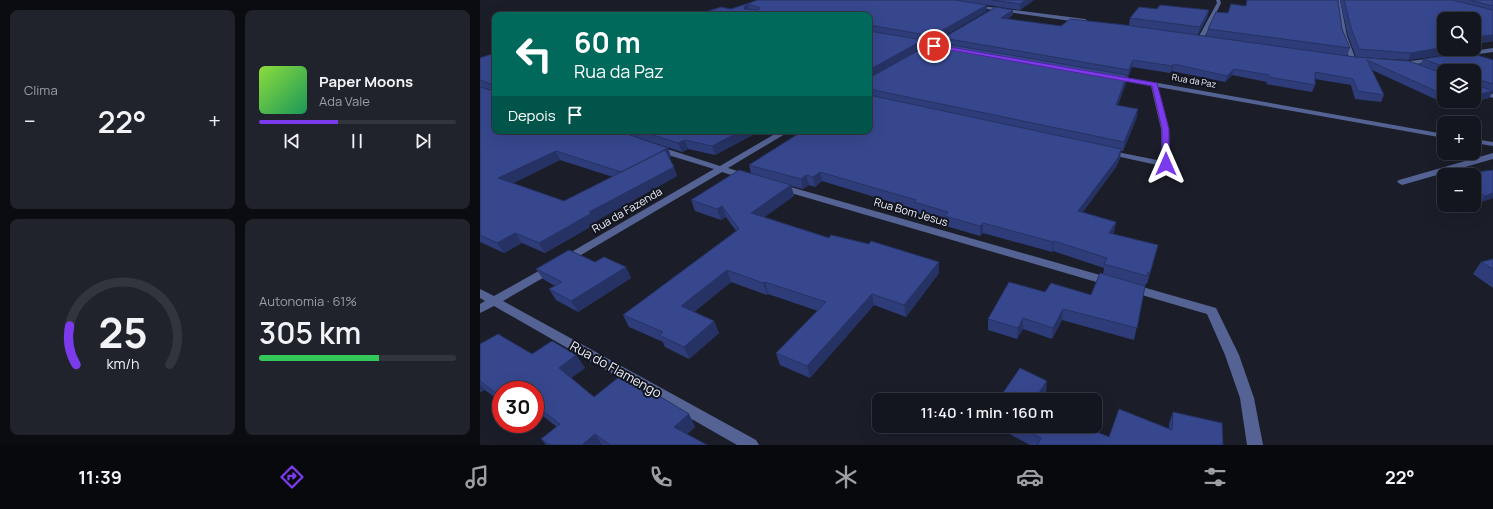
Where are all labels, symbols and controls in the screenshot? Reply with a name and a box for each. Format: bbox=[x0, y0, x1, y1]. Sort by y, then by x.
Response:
map controls bbox=[1437, 12, 1481, 212]
button: search bbox=[1437, 12, 1481, 56]
text: 60 m bbox=[574, 23, 641, 61]
icon: left bbox=[508, 28, 560, 80]
pin bbox=[917, 29, 951, 63]
icon: arrive bbox=[923, 35, 945, 57]
text: Rua da Paz bbox=[574, 59, 664, 83]
button: layers bbox=[1437, 64, 1481, 108]
street label: Rua da Paz bbox=[1171, 70, 1218, 91]
text: Paper Moons bbox=[319, 71, 413, 92]
text: Clima bbox=[24, 81, 58, 99]
text: Ada Vale bbox=[319, 92, 370, 110]
text: 22° bbox=[98, 101, 146, 142]
icon: arrive bbox=[564, 104, 586, 126]
text: Depois bbox=[508, 105, 556, 126]
text: − bbox=[24, 106, 36, 136]
text: + bbox=[208, 106, 221, 136]
button: + bbox=[1437, 116, 1481, 160]
icon: previous bbox=[281, 130, 303, 152]
icon: pause bbox=[346, 130, 368, 152]
icon: next bbox=[412, 130, 434, 152]
position arrow bbox=[1145, 143, 1187, 185]
button: − bbox=[1437, 168, 1481, 212]
street label: Rua da Fazenda bbox=[589, 183, 665, 236]
street label: Rua Bom Jesus bbox=[872, 194, 950, 229]
text: Autonomia · 61% bbox=[259, 292, 357, 310]
text: 25 bbox=[98, 304, 147, 360]
text: 305 km bbox=[259, 312, 361, 353]
street label: Rua do Flamengo bbox=[567, 336, 665, 402]
text: km/h bbox=[106, 353, 139, 372]
speed limit sign: 30 bbox=[492, 381, 544, 433]
text: 11:40 · 1 min · 160 m bbox=[920, 402, 1054, 423]
icon: directions bbox=[278, 463, 306, 491]
icon: music bbox=[463, 463, 491, 491]
icon: phone bbox=[647, 463, 675, 491]
icon: climate bbox=[832, 463, 860, 491]
icon: car bbox=[1016, 463, 1044, 491]
icon: filters bbox=[1201, 463, 1229, 491]
text: 11:39 bbox=[78, 465, 122, 489]
text: 22° bbox=[1385, 465, 1415, 489]

